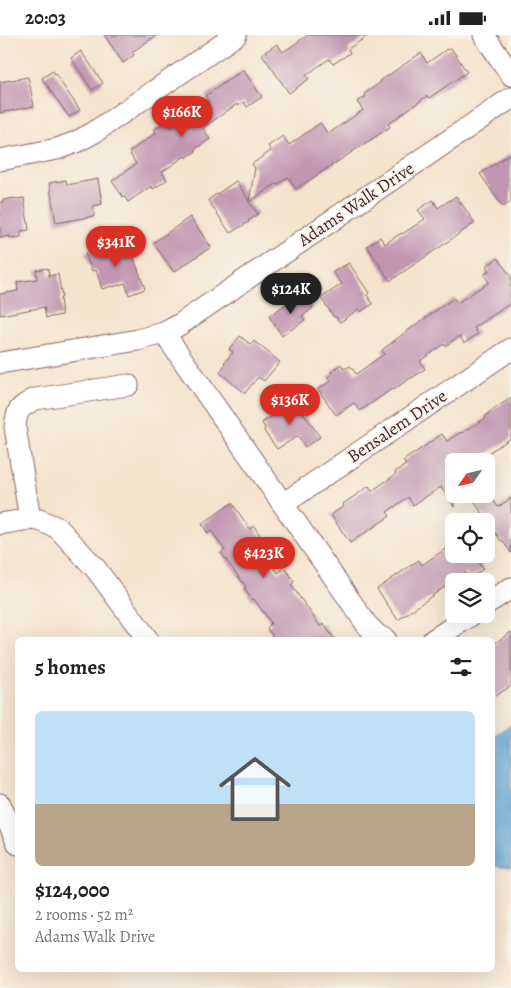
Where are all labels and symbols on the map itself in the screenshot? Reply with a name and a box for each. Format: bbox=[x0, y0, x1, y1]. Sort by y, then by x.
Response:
pin: $166K bbox=[147, 96, 217, 138]
street label: Adams Walk Drive bbox=[292, 156, 419, 252]
pin: $341K bbox=[81, 225, 151, 268]
pin: $124K bbox=[256, 273, 326, 315]
pin: $136K bbox=[255, 383, 325, 426]
street label: Bensalem Drive bbox=[342, 384, 452, 468]
north arrow bbox=[445, 453, 495, 503]
pin: $423K bbox=[229, 537, 299, 579]

